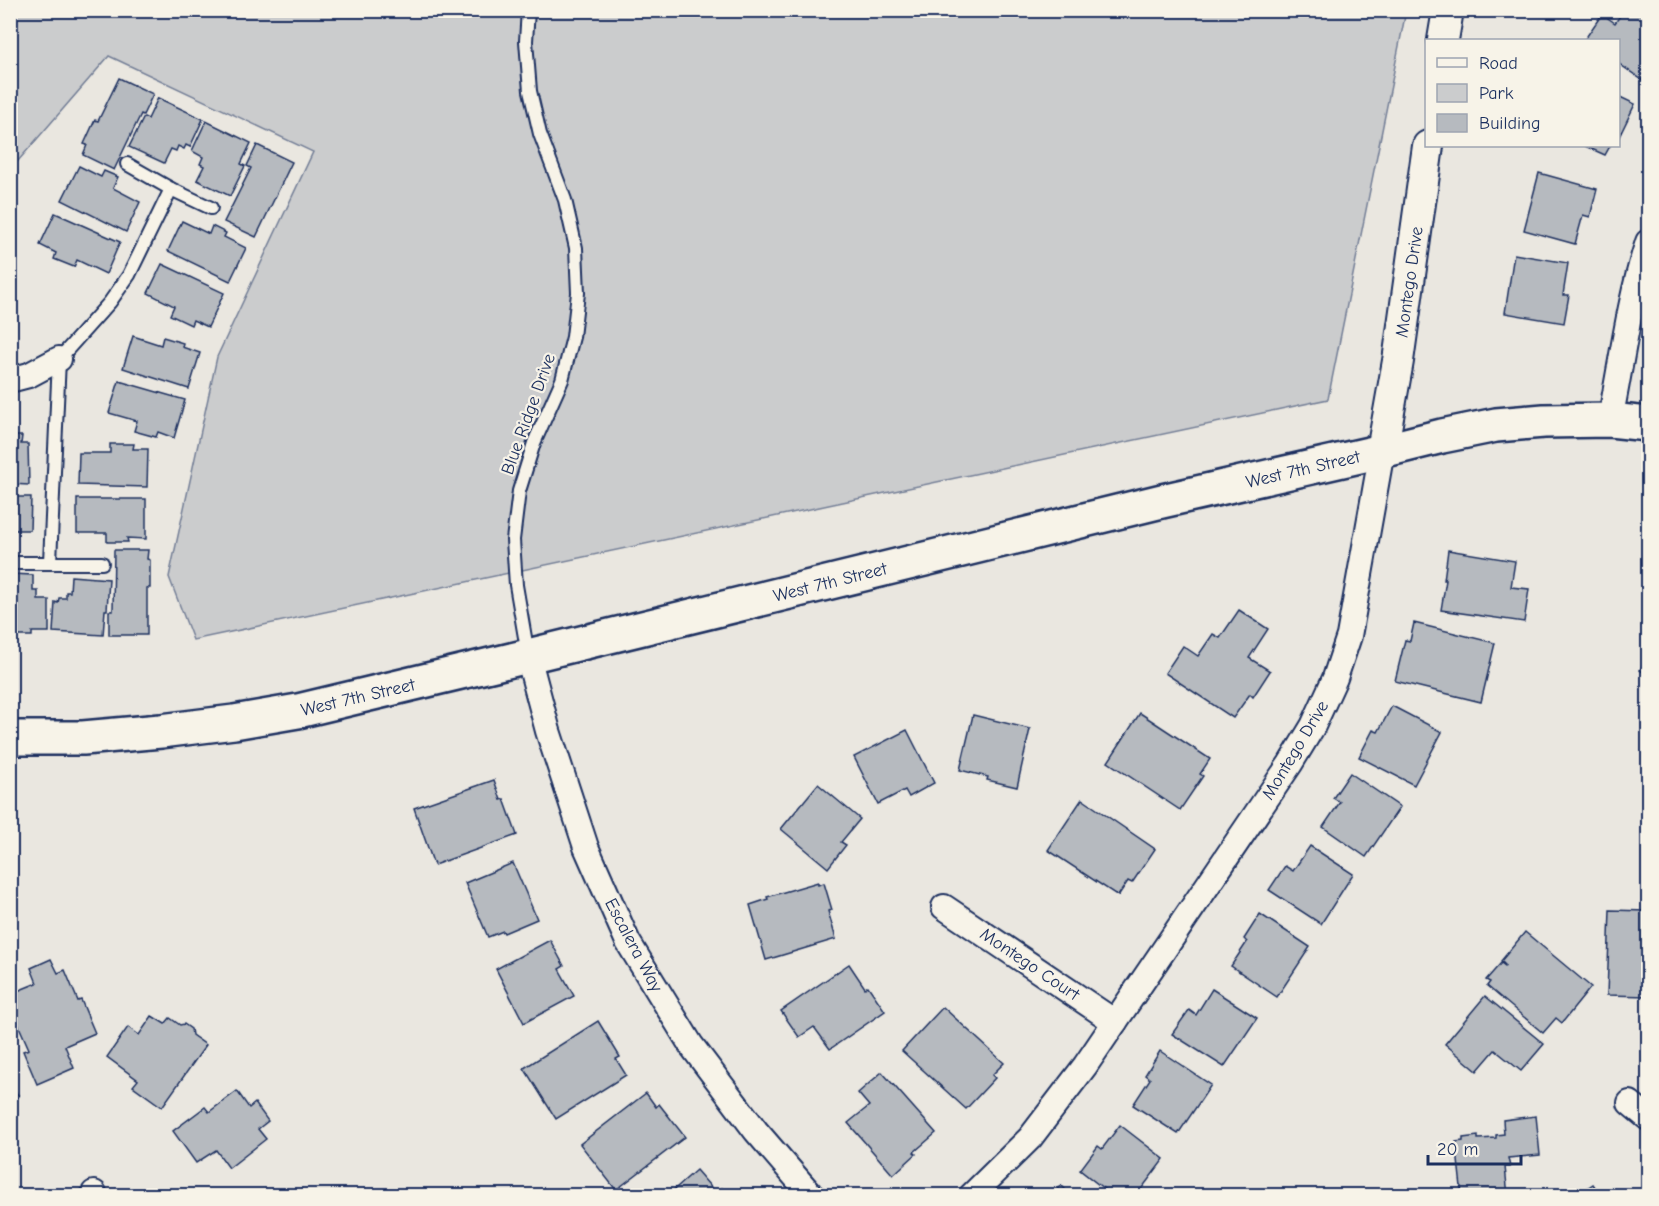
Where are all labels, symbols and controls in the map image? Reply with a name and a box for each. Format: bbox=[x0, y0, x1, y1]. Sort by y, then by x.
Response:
legend bbox=[1425, 39, 1620, 147]
text: Road bbox=[1479, 53, 1518, 74]
text: Park bbox=[1479, 83, 1514, 104]
text: Building bbox=[1479, 113, 1541, 134]
street label: Montego Drive bbox=[1391, 225, 1428, 339]
street label: Blue Ridge Drive bbox=[497, 351, 560, 477]
street label: West 7th Street bbox=[1244, 446, 1363, 493]
street label: West 7th Street bbox=[771, 558, 890, 607]
street label: West 7th Street bbox=[299, 674, 418, 721]
street label: Montego Drive bbox=[1258, 697, 1333, 804]
street label: Escalera Way bbox=[600, 895, 667, 996]
street label: Montego Court bbox=[976, 923, 1084, 1006]
scale bar bbox=[1428, 1128, 1521, 1166]
text: 20 m bbox=[1437, 1139, 1478, 1160]

